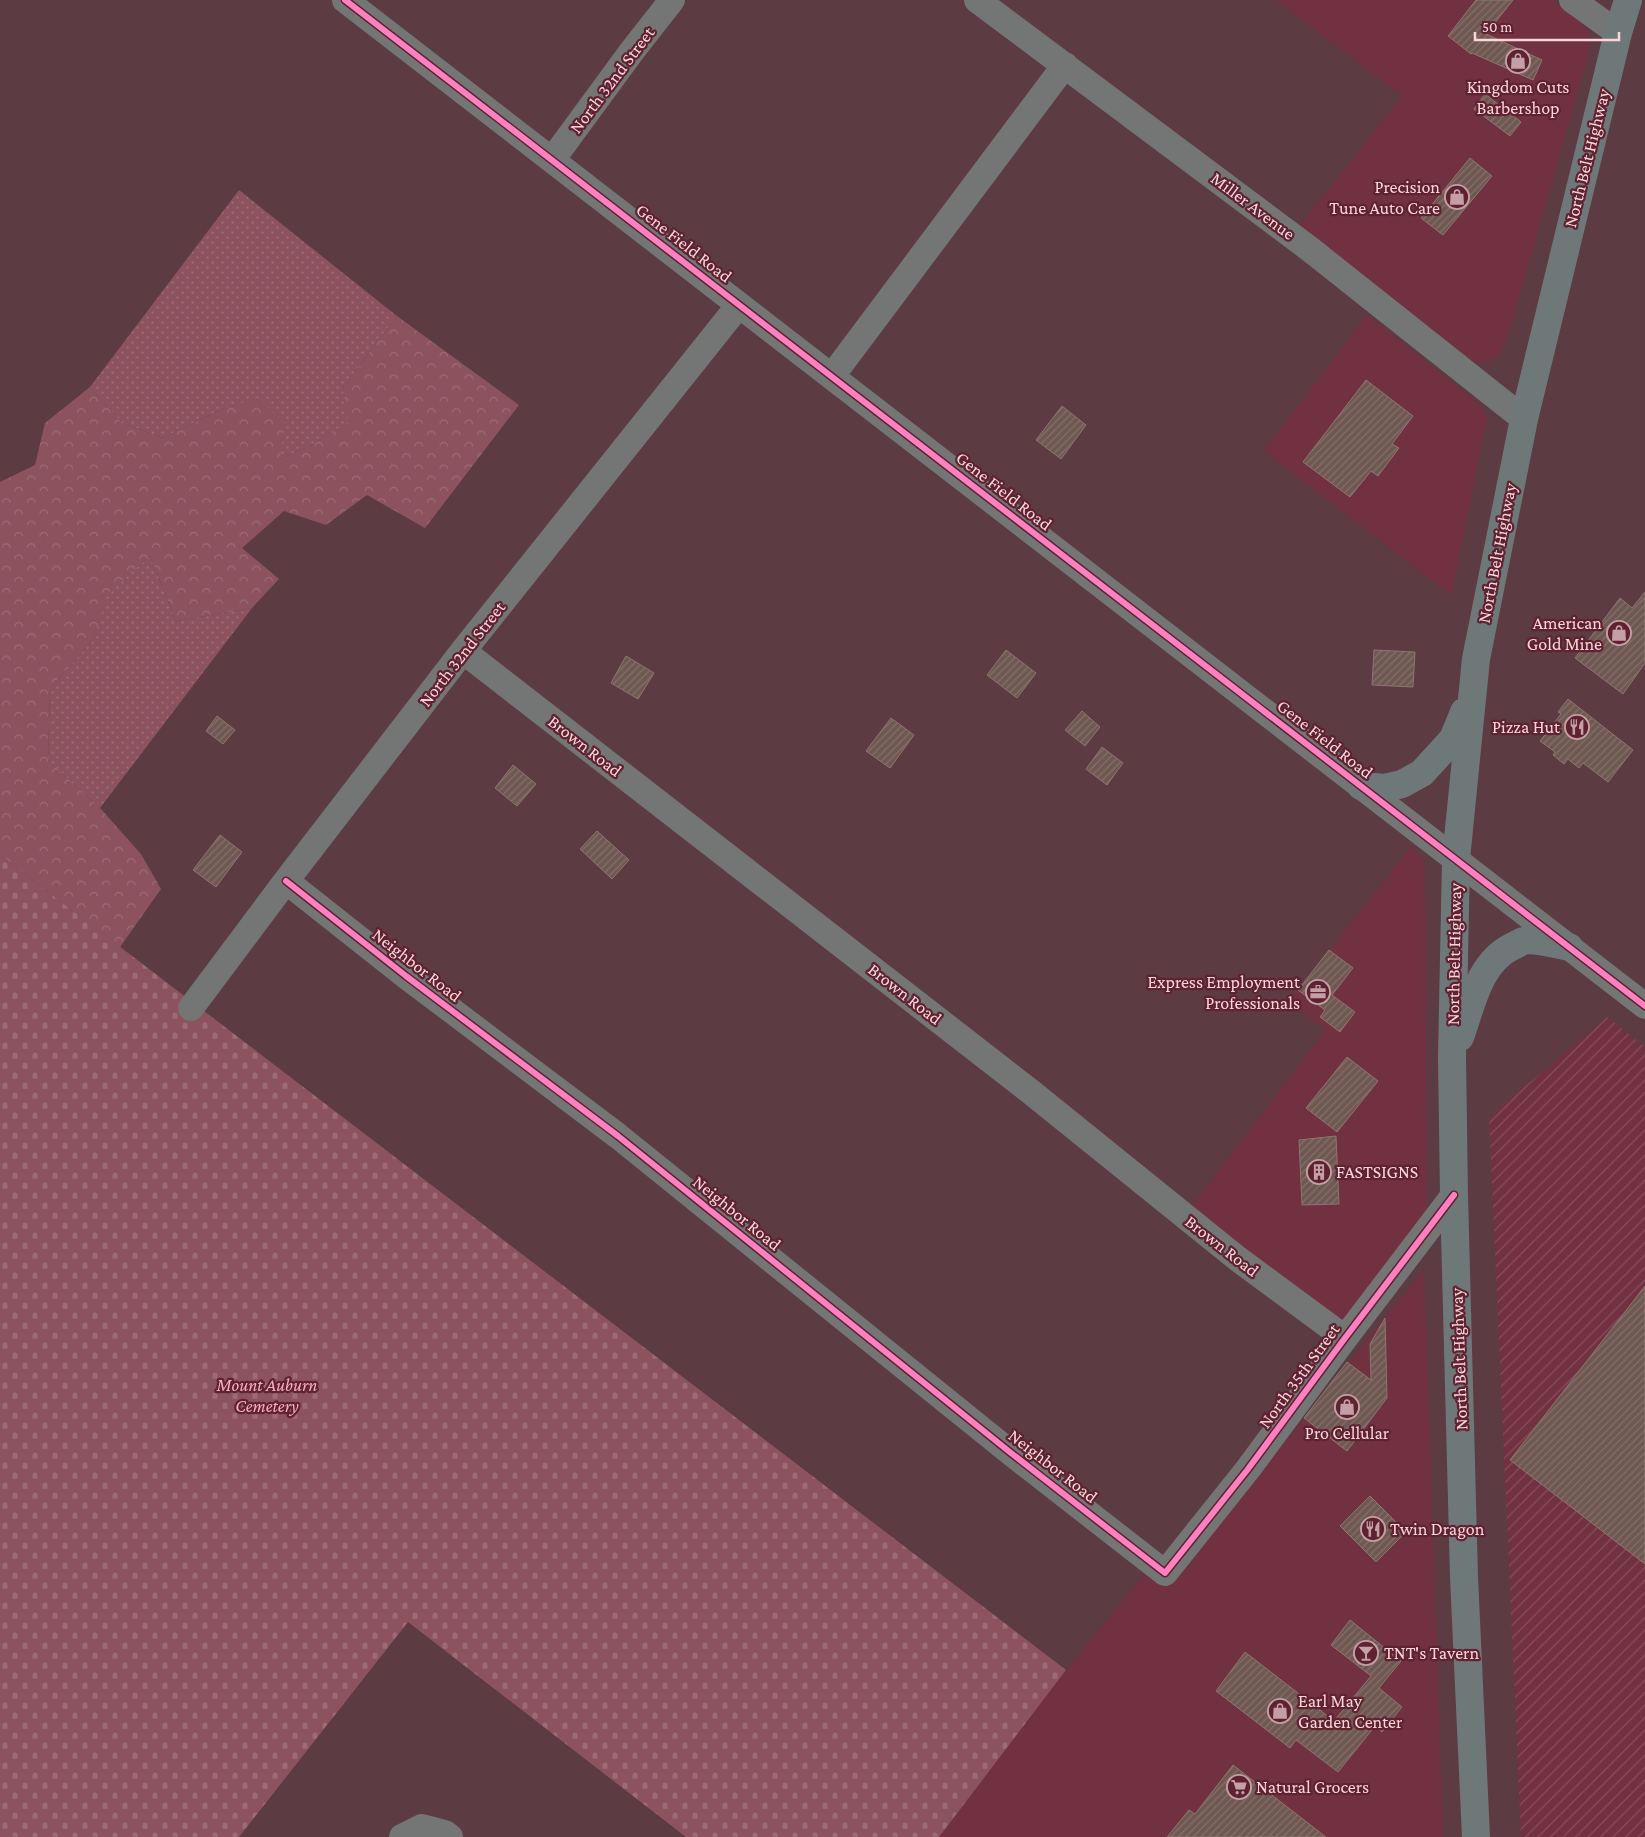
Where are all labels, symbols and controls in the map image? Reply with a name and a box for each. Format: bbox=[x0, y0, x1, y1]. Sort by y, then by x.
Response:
scale bar bbox=[1475, 10, 1619, 42]
text: 50 m bbox=[1482, 19, 1512, 35]
street label: North 32nd Street bbox=[566, 22, 659, 137]
shop icon: Kingdom Cuts Barbershop bbox=[1505, 48, 1531, 74]
place label: Kingdom Cuts Barbershop bbox=[1467, 77, 1569, 118]
street label: North Belt Highway bbox=[1560, 86, 1614, 229]
street label: Miller Avenue bbox=[1207, 168, 1299, 244]
place label: Precision Tune Auto Care bbox=[1329, 177, 1440, 218]
shop icon: Precision Tune Auto Care bbox=[1444, 184, 1470, 210]
street label: Gene Field Road bbox=[632, 199, 736, 287]
street label: Gene Field Road bbox=[952, 447, 1056, 535]
street label: North Belt Highway bbox=[1474, 481, 1521, 625]
street label: North 32nd Street bbox=[415, 597, 510, 711]
place label: American Gold Mine bbox=[1527, 613, 1602, 654]
shop icon: American Gold Mine bbox=[1606, 620, 1632, 646]
street label: Gene Field Road bbox=[1273, 695, 1377, 783]
street label: Brown Road bbox=[544, 711, 626, 781]
restaurant icon: Pizza Hut bbox=[1564, 714, 1590, 740]
place label: Pizza Hut bbox=[1492, 717, 1561, 737]
street label: North Belt Highway bbox=[1443, 882, 1465, 1025]
street label: Neighbor Road bbox=[369, 924, 466, 1006]
street label: Brown Road bbox=[864, 959, 946, 1029]
place label: Express Employment Professionals bbox=[1148, 972, 1301, 1013]
office icon: Express Employment Professionals bbox=[1305, 979, 1331, 1005]
building icon: FASTSIGNS bbox=[1306, 1159, 1332, 1185]
place label: FASTSIGNS bbox=[1336, 1162, 1418, 1182]
street label: Neighbor Road bbox=[689, 1172, 785, 1255]
street label: Brown Road bbox=[1181, 1211, 1263, 1281]
street label: North Belt Highway bbox=[1446, 1287, 1471, 1431]
street label: North 35th Street bbox=[1254, 1319, 1344, 1432]
park label: Mount Auburn Cemetery bbox=[216, 1375, 317, 1416]
shop icon: Pro Cellular bbox=[1334, 1394, 1360, 1420]
place label: Pro Cellular bbox=[1305, 1423, 1390, 1443]
street label: Neighbor Road bbox=[1005, 1425, 1102, 1507]
restaurant icon: Twin Dragon bbox=[1360, 1516, 1386, 1542]
place label: Twin Dragon bbox=[1390, 1519, 1485, 1539]
bar icon: TNT's Tavern bbox=[1353, 1640, 1379, 1666]
place label: TNT's Tavern bbox=[1384, 1643, 1479, 1663]
place label: Earl May Garden Center bbox=[1298, 1691, 1403, 1732]
shop icon: Earl May Garden Center bbox=[1267, 1698, 1293, 1724]
supermarket icon: Natural Grocers bbox=[1226, 1774, 1252, 1800]
place label: Natural Grocers bbox=[1256, 1777, 1369, 1797]

